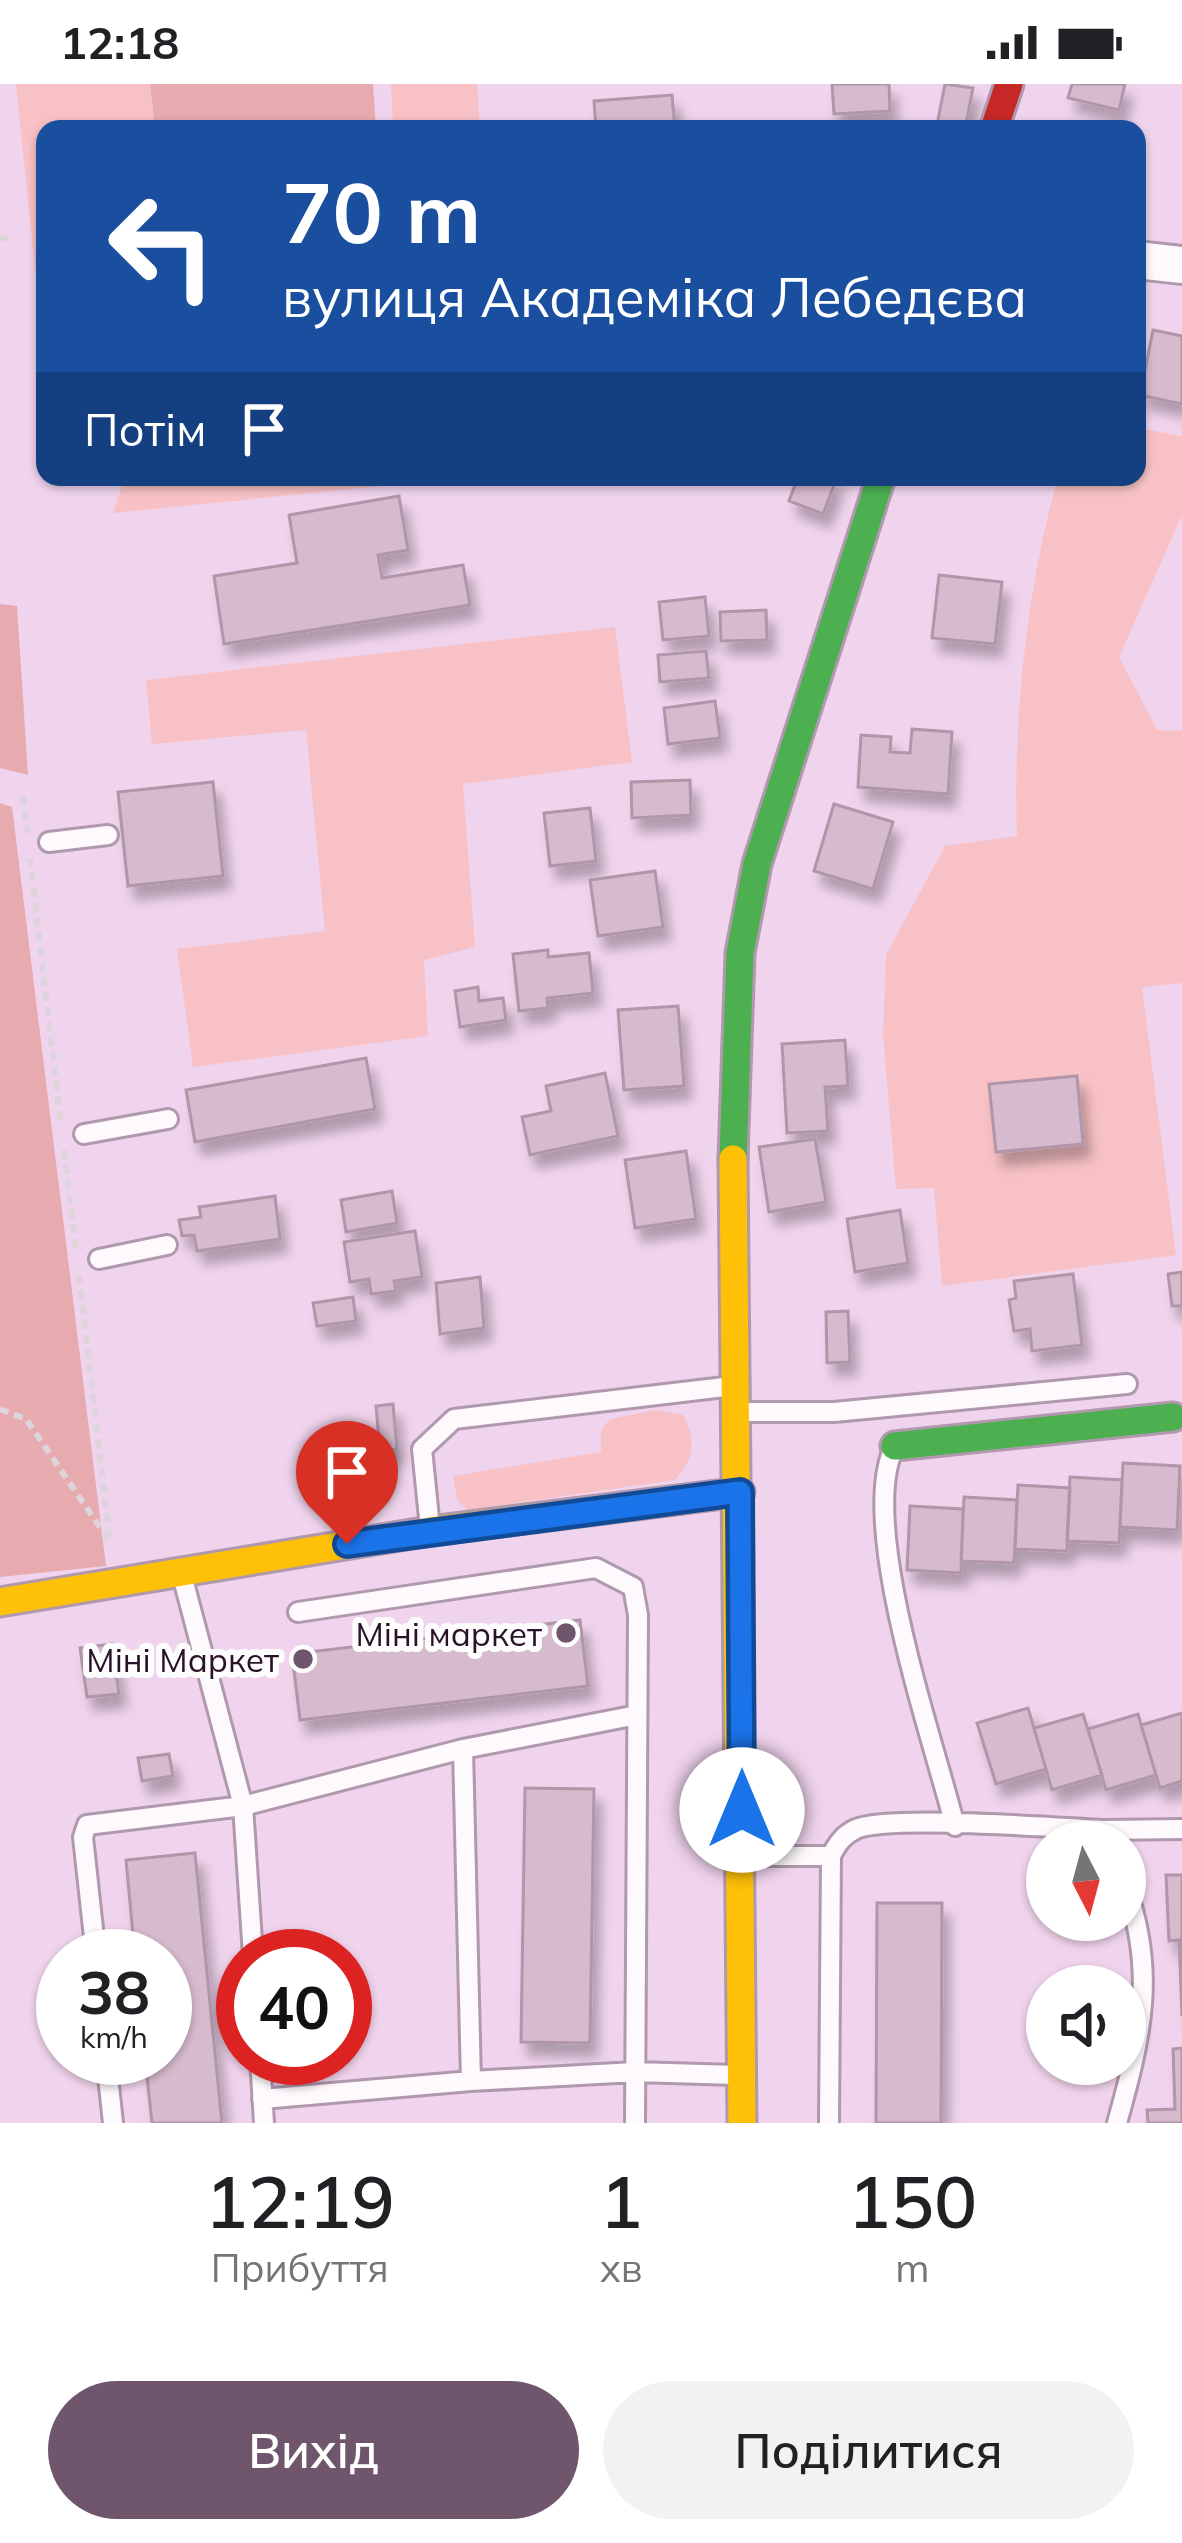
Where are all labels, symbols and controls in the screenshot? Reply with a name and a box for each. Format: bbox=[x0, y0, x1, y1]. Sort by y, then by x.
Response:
text: 12:18 bbox=[60, 14, 179, 70]
text: 70 m bbox=[282, 159, 481, 264]
icon: left bbox=[84, 168, 240, 324]
text: вулиця Академіка Лебедєва bbox=[282, 263, 1027, 331]
icon: arrive bbox=[231, 396, 297, 462]
text: Потім bbox=[84, 401, 207, 457]
pin bbox=[296, 1421, 398, 1544]
icon: arrive bbox=[314, 1439, 380, 1505]
place label: Міні маркет bbox=[355, 1613, 542, 1654]
marker: Міні маркет bbox=[553, 1620, 579, 1646]
place label: Міні Маркет bbox=[86, 1639, 279, 1680]
marker: Міні Маркет bbox=[290, 1646, 316, 1672]
position arrow bbox=[679, 1747, 805, 1873]
north arrow bbox=[1026, 1821, 1146, 1941]
map controls bbox=[1026, 1821, 1146, 2085]
speed limit sign: 40 bbox=[216, 1929, 372, 2085]
text: 38 bbox=[78, 1954, 150, 2029]
button: sound bbox=[1026, 1965, 1146, 2085]
text: km/h bbox=[80, 2018, 148, 2056]
text: 12:19 bbox=[205, 2156, 395, 2246]
text: 1 bbox=[600, 2156, 643, 2246]
text: 150 bbox=[848, 2156, 977, 2246]
text: Прибуття bbox=[211, 2243, 389, 2292]
text: хв bbox=[600, 2243, 643, 2292]
text: m bbox=[895, 2243, 929, 2292]
button: Вихід bbox=[48, 2381, 579, 2519]
button: Поділитися bbox=[603, 2381, 1134, 2519]

